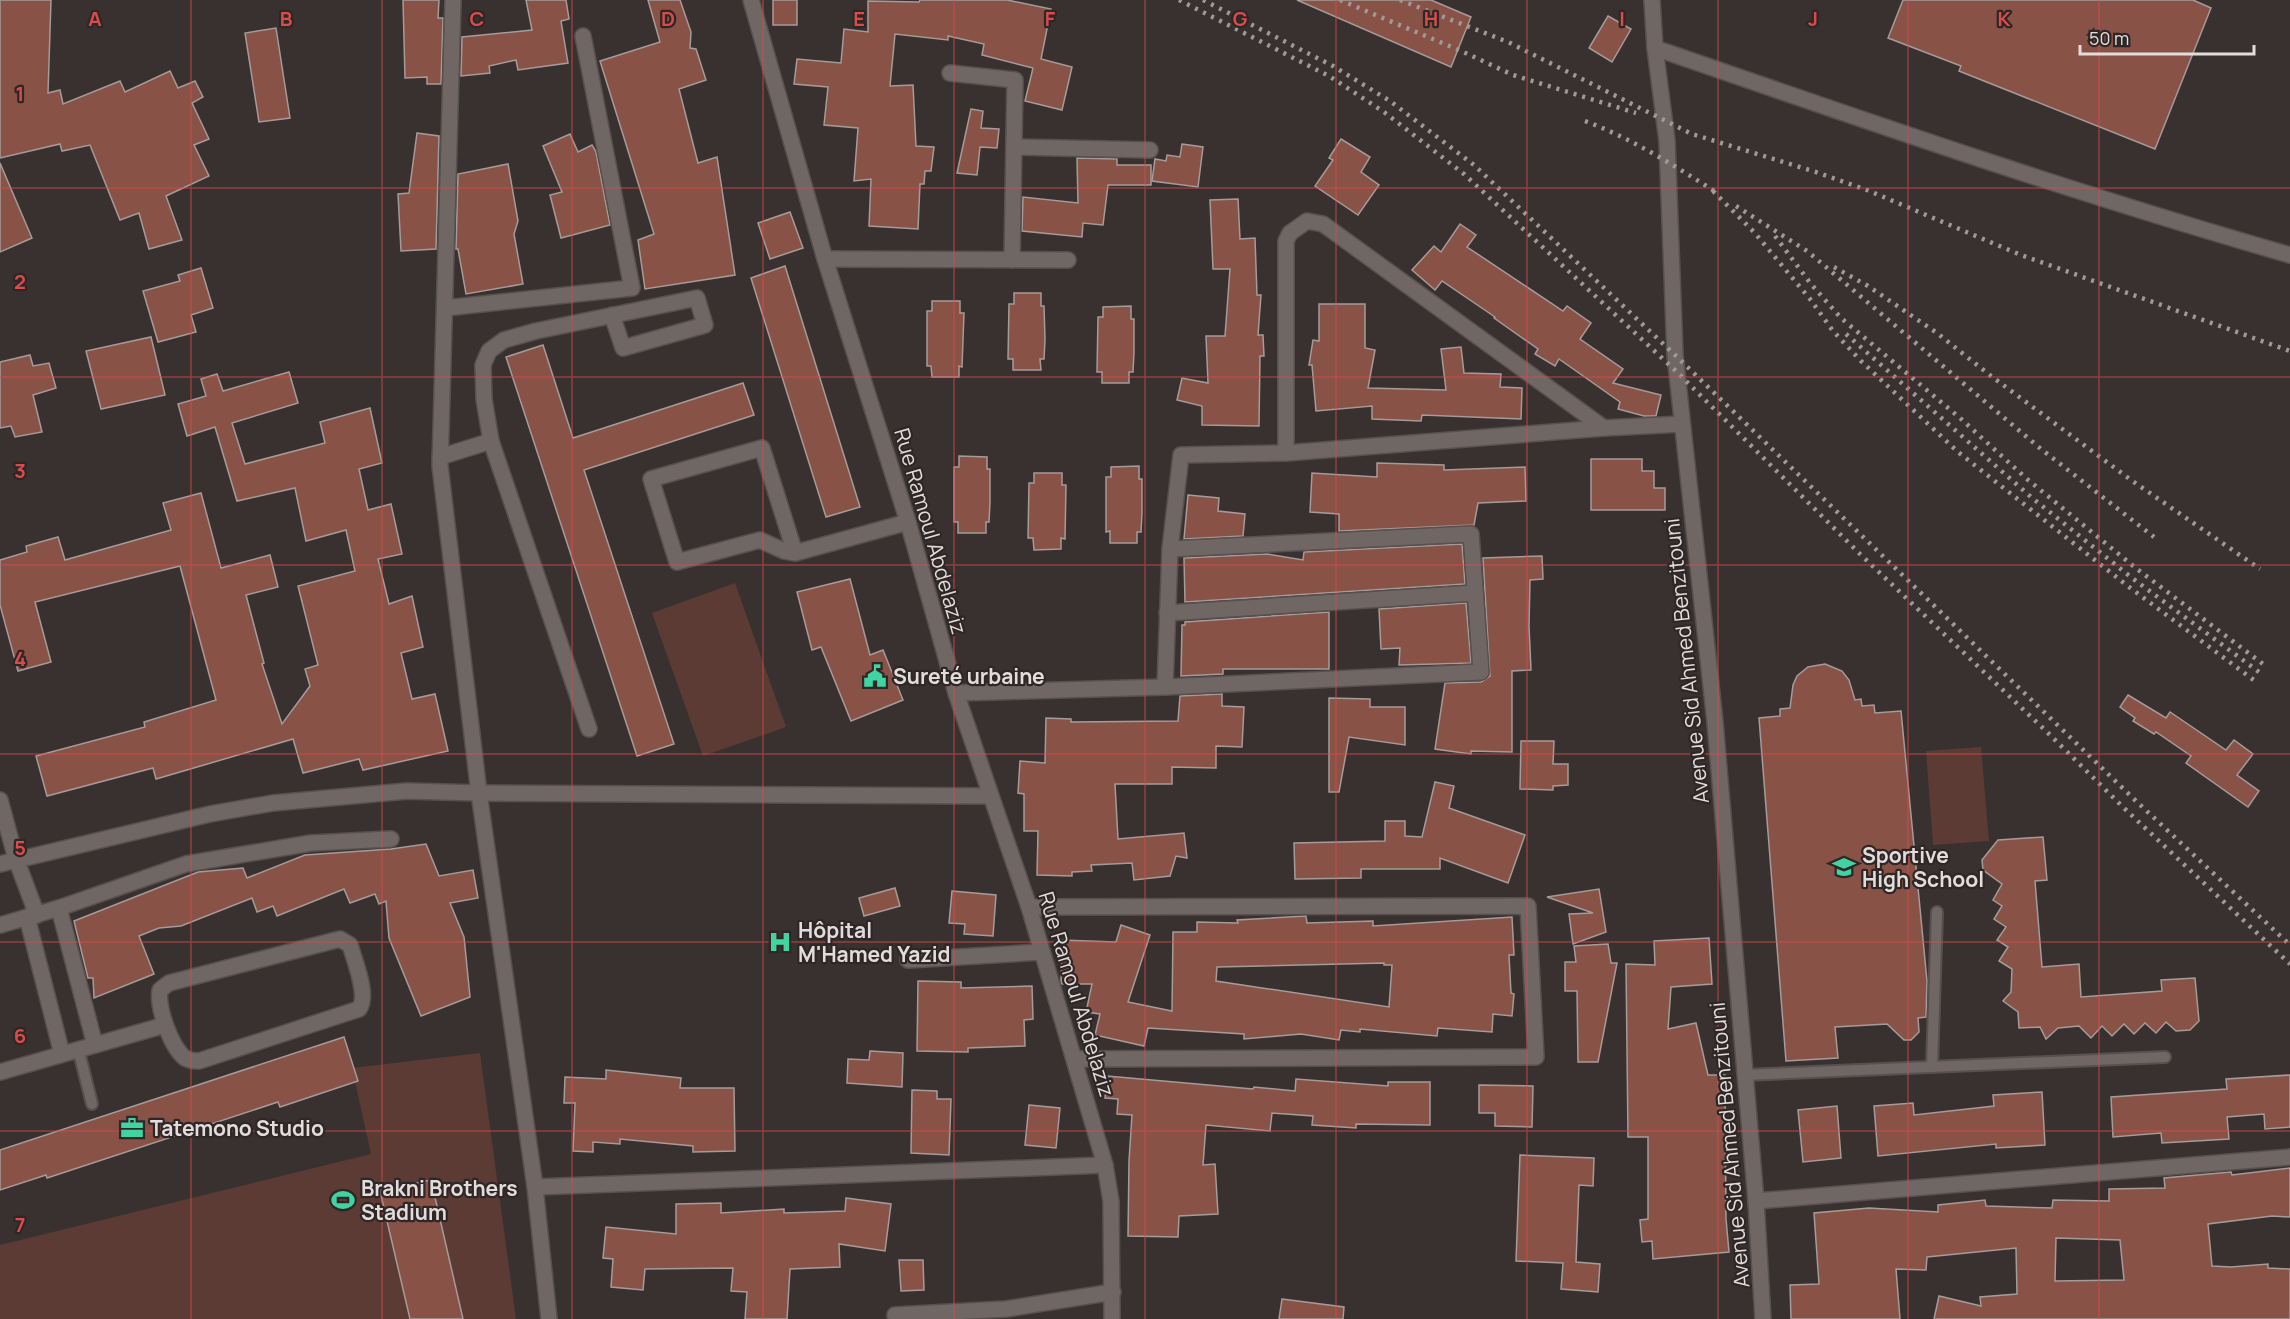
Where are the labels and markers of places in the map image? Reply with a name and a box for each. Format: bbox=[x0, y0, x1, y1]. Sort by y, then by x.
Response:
place label: Sureté urbaine bbox=[893, 662, 1045, 690]
public building icon: Sureté urbaine bbox=[862, 663, 888, 689]
place label: Sportive High School bbox=[1862, 841, 1984, 893]
school or university icon: Sportive High School bbox=[1831, 854, 1857, 880]
place label: Hôpital M'Hamed Yazid bbox=[798, 916, 950, 968]
hospital icon: Hôpital M'Hamed Yazid bbox=[767, 929, 793, 955]
place label: Tatemono Studio bbox=[150, 1114, 324, 1142]
office icon: Tatemono Studio bbox=[119, 1115, 145, 1141]
place label: Brakni Brothers Stadium bbox=[361, 1174, 518, 1226]
sports icon: Brakni Brothers Stadium bbox=[330, 1187, 356, 1213]

